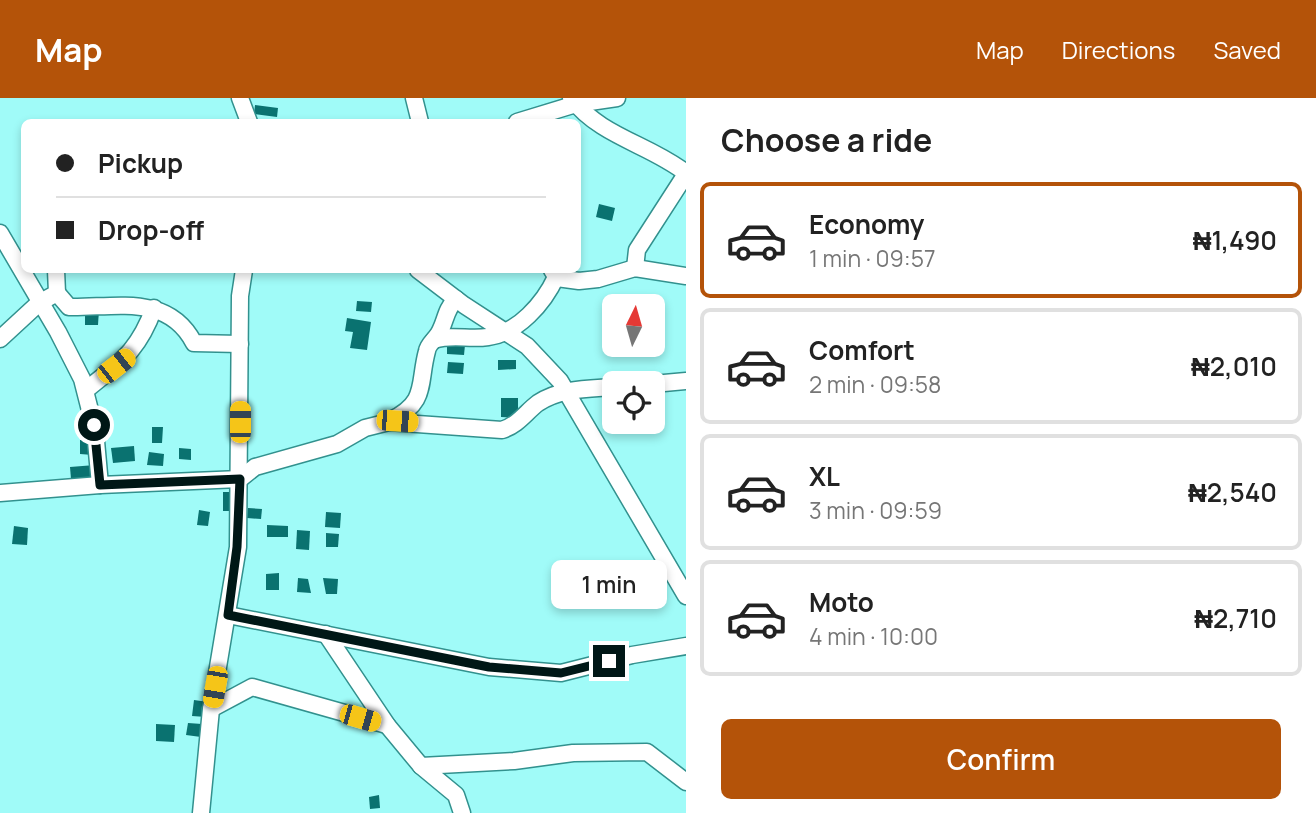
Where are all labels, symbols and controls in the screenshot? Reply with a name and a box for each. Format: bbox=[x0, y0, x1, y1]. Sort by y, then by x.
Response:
text: Map bbox=[35, 27, 103, 72]
text: Map bbox=[976, 33, 1024, 66]
text: Directions bbox=[1062, 33, 1175, 66]
text: Saved bbox=[1213, 33, 1281, 66]
text: Choose a ride bbox=[721, 118, 932, 162]
text: Pickup bbox=[98, 145, 183, 181]
text: Economy bbox=[809, 206, 924, 242]
icon: car bbox=[725, 209, 788, 272]
text: Drop-off bbox=[98, 212, 204, 248]
text: ₦1,490 bbox=[1193, 222, 1277, 258]
text: 1 min · 09:57 bbox=[809, 242, 936, 274]
north arrow bbox=[602, 294, 665, 357]
map controls bbox=[602, 294, 665, 434]
text: Comfort bbox=[809, 332, 915, 368]
icon: car bbox=[725, 335, 788, 398]
car bbox=[93, 345, 140, 387]
text: ₦2,010 bbox=[1191, 348, 1277, 384]
text: 2 min · 09:58 bbox=[809, 368, 941, 400]
button: locate bbox=[602, 371, 665, 434]
car bbox=[230, 401, 251, 443]
route start bbox=[78, 409, 110, 441]
car bbox=[376, 409, 419, 433]
text: XL bbox=[809, 458, 840, 494]
icon: car bbox=[725, 461, 788, 524]
text: ₦2,540 bbox=[1188, 474, 1277, 510]
text: 3 min · 09:59 bbox=[809, 494, 942, 526]
callout: 1 min bbox=[551, 560, 667, 608]
text: 1 min bbox=[582, 568, 636, 600]
text: Moto bbox=[809, 584, 874, 620]
icon: car bbox=[725, 587, 788, 650]
text: ₦2,710 bbox=[1194, 600, 1277, 636]
text: 4 min · 10:00 bbox=[809, 620, 938, 652]
route end bbox=[593, 645, 625, 677]
car bbox=[202, 664, 229, 710]
car bbox=[337, 702, 384, 734]
button: Confirm bbox=[721, 719, 1281, 799]

